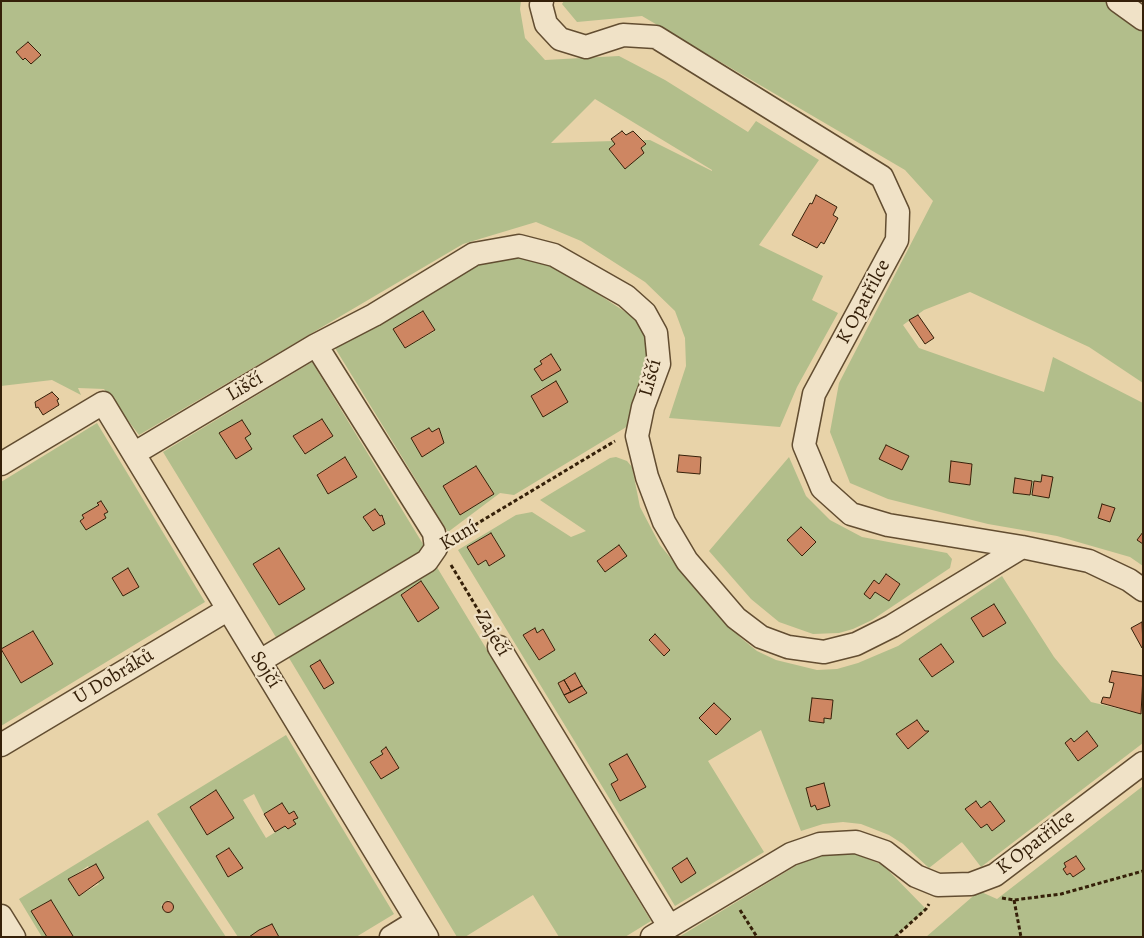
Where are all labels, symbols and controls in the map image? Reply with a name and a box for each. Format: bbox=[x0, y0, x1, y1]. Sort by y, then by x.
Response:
street label: K Opatřilce bbox=[832, 256, 896, 348]
street label: Liščí bbox=[634, 357, 668, 399]
street label: Liščí bbox=[223, 367, 267, 407]
street label: Kuní bbox=[436, 516, 482, 556]
street label: Zaječí bbox=[469, 607, 515, 661]
street label: U Dobráků bbox=[70, 644, 158, 710]
street label: Sojčí bbox=[244, 647, 286, 693]
street label: K Opatřilce bbox=[992, 806, 1080, 880]

